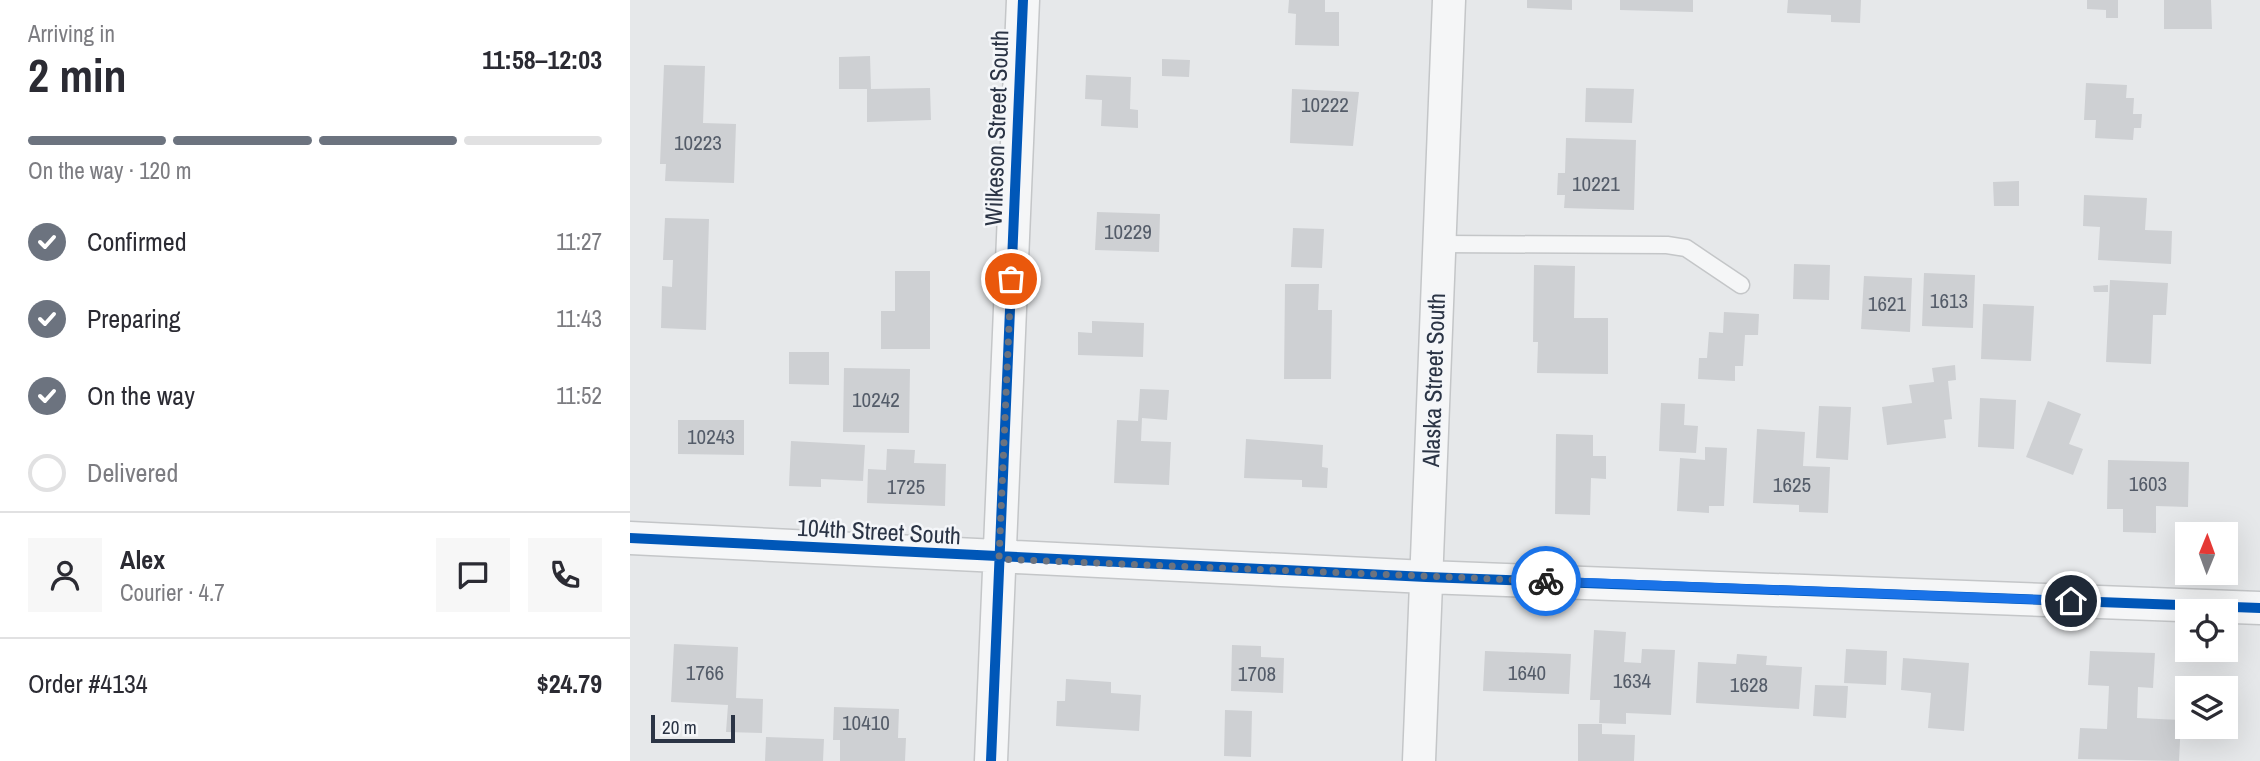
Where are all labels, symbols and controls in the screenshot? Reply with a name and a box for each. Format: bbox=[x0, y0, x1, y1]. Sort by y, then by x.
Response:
text: Arriving in bbox=[28, 18, 115, 49]
street label: Wilkeson Street South bbox=[977, 30, 1015, 226]
text: 11:58–12:03 bbox=[482, 42, 602, 77]
text: 2 min bbox=[28, 44, 127, 106]
house number: 10222 bbox=[1301, 90, 1349, 119]
house number: 10223 bbox=[674, 128, 722, 157]
text: On the way · 120 m bbox=[28, 155, 192, 186]
house number: 10221 bbox=[1572, 169, 1620, 198]
house number: 10229 bbox=[1104, 217, 1152, 246]
icon: check bbox=[28, 223, 66, 261]
text: Confirmed bbox=[87, 224, 187, 259]
text: 11:27 bbox=[556, 226, 602, 257]
pin bbox=[981, 249, 1041, 309]
icon: bag bbox=[992, 260, 1030, 298]
house number: 1613 bbox=[1930, 286, 1968, 315]
house number: 1621 bbox=[1868, 289, 1907, 318]
street label: Alaska Street South bbox=[1414, 292, 1452, 468]
icon: check bbox=[28, 300, 66, 338]
text: Preparing bbox=[87, 301, 181, 336]
text: 11:43 bbox=[556, 303, 602, 334]
icon: check bbox=[28, 377, 66, 415]
text: On the way bbox=[87, 378, 195, 413]
text: 11:52 bbox=[556, 380, 602, 411]
house number: 10242 bbox=[852, 385, 900, 414]
house number: 10243 bbox=[687, 422, 735, 451]
text: Delivered bbox=[87, 455, 178, 490]
house number: 1603 bbox=[2129, 469, 2167, 498]
house number: 1625 bbox=[1773, 470, 1811, 499]
house number: 1725 bbox=[887, 472, 925, 501]
street label: 104th Street South bbox=[796, 511, 962, 551]
north arrow bbox=[2175, 522, 2238, 584]
map controls bbox=[2175, 522, 2238, 739]
button: person bbox=[28, 538, 102, 612]
button: chat bbox=[436, 538, 510, 612]
button: phone bbox=[528, 538, 602, 612]
text: Alex bbox=[120, 542, 165, 577]
courier bbox=[1511, 546, 1581, 616]
icon: bike bbox=[1527, 562, 1565, 600]
pin bbox=[2041, 571, 2101, 631]
text: Courier · 4.7 bbox=[120, 577, 225, 608]
icon: home bbox=[2052, 582, 2090, 620]
button: locate bbox=[2175, 599, 2238, 662]
house number: 1766 bbox=[686, 658, 724, 687]
house number: 1640 bbox=[1508, 658, 1546, 687]
house number: 1708 bbox=[1238, 659, 1276, 688]
text: Order #4134 bbox=[28, 666, 148, 701]
text: $24.79 bbox=[537, 666, 602, 701]
house number: 1634 bbox=[1613, 666, 1652, 695]
house number: 1628 bbox=[1730, 670, 1768, 699]
button: layers bbox=[2175, 676, 2238, 739]
house number: 10410 bbox=[842, 708, 890, 737]
scale bar bbox=[651, 712, 735, 744]
text: 20 m bbox=[662, 714, 697, 740]

